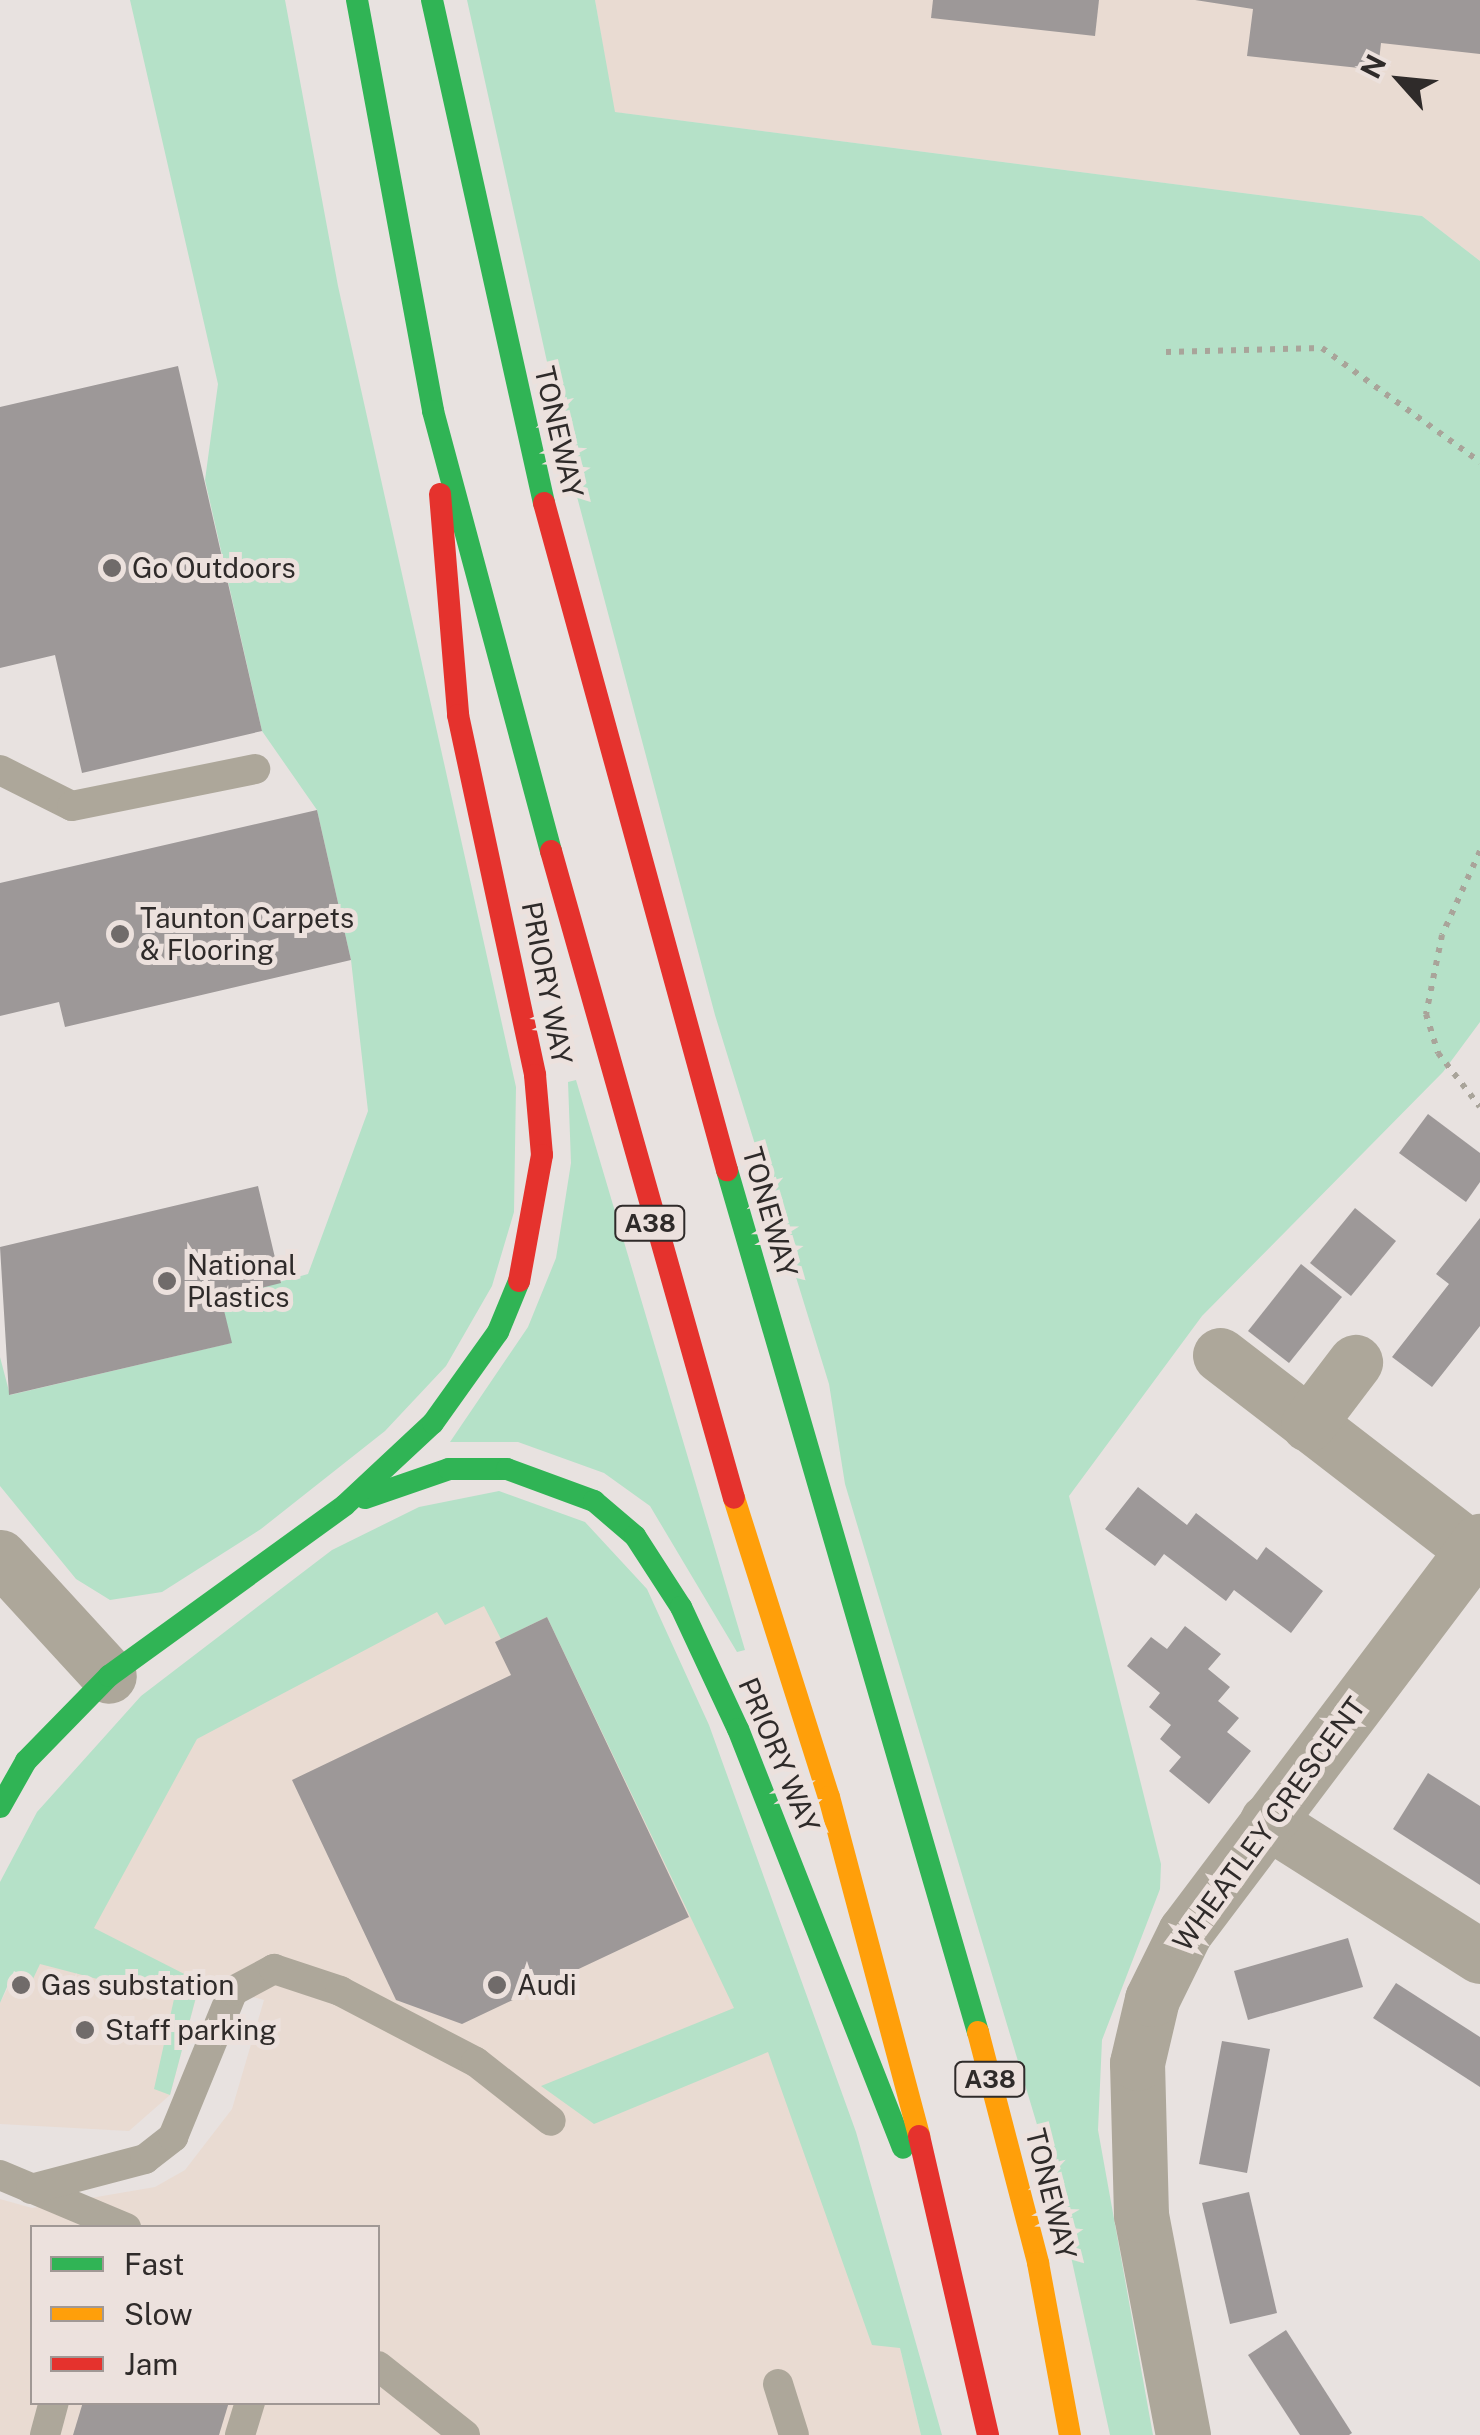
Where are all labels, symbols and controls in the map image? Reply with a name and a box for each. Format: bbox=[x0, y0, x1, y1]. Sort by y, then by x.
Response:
north arrow bbox=[1350, 30, 1450, 130]
text: N bbox=[1353, 49, 1392, 83]
street label: TONEWAY bbox=[528, 363, 590, 501]
place label: Go Outdoors bbox=[132, 551, 296, 585]
marker: Go Outdoors bbox=[101, 557, 123, 579]
street label: PRIORY WAY bbox=[515, 898, 579, 1068]
place label: Taunton Carpets & Flooring bbox=[140, 901, 354, 967]
marker: Taunton Carpets & Flooring bbox=[109, 923, 131, 945]
street label: TONEWAY bbox=[735, 1143, 805, 1281]
road number: A38 bbox=[612, 1203, 688, 1243]
place label: National Plastics bbox=[187, 1248, 297, 1314]
marker: National Plastics bbox=[156, 1270, 178, 1292]
street label: PRIORY WAY bbox=[731, 1672, 827, 1838]
street label: WHEATLEY CRESCENT bbox=[1166, 1690, 1372, 1958]
place label: Gas substation bbox=[41, 1968, 234, 2002]
place label: Audi bbox=[517, 1968, 577, 2002]
marker: Gas substation bbox=[10, 1974, 32, 1996]
marker: Audi bbox=[486, 1974, 508, 1996]
place label: Staff parking bbox=[105, 2013, 277, 2047]
marker: Staff parking bbox=[74, 2019, 96, 2041]
road number: A38 bbox=[952, 2059, 1028, 2099]
street label: TONEWAY bbox=[1019, 2125, 1083, 2263]
legend bbox=[30, 2225, 380, 2405]
text: Fast bbox=[124, 2246, 184, 2282]
text: Slow bbox=[124, 2296, 193, 2332]
text: Jam bbox=[124, 2346, 178, 2382]

